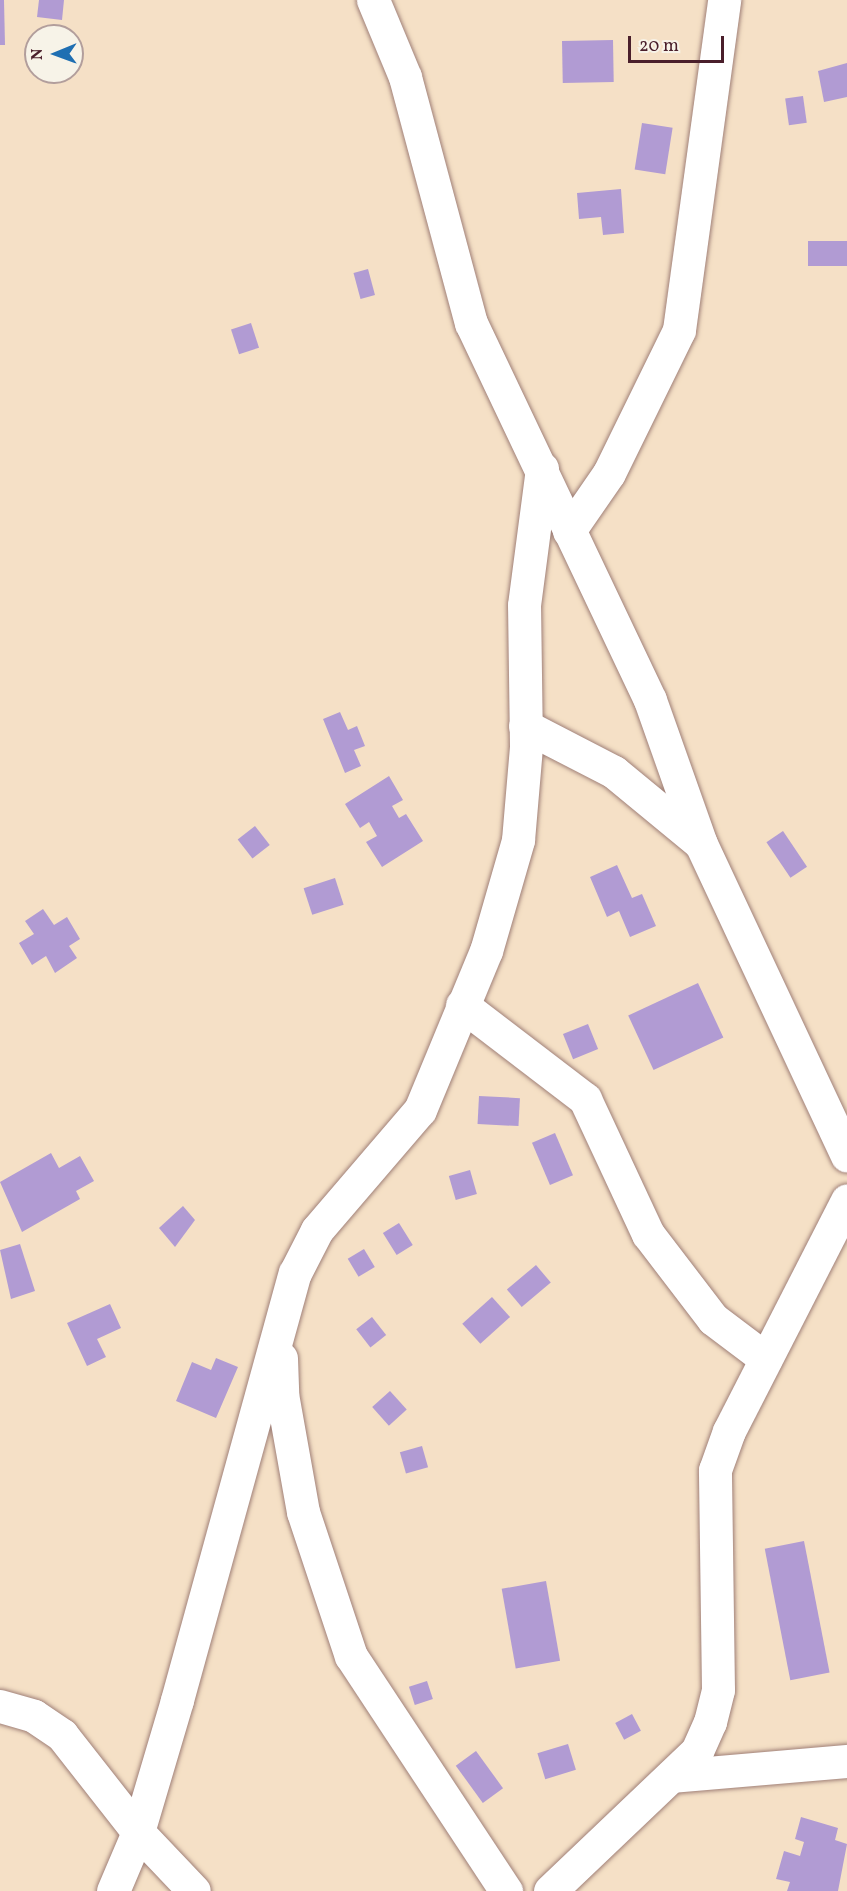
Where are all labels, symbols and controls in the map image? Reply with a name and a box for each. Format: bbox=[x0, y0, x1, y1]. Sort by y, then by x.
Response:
north arrow bbox=[24, 24, 84, 84]
scale bar bbox=[631, 24, 727, 62]
text: 20 m bbox=[639, 34, 679, 59]
text: N bbox=[27, 48, 49, 60]

